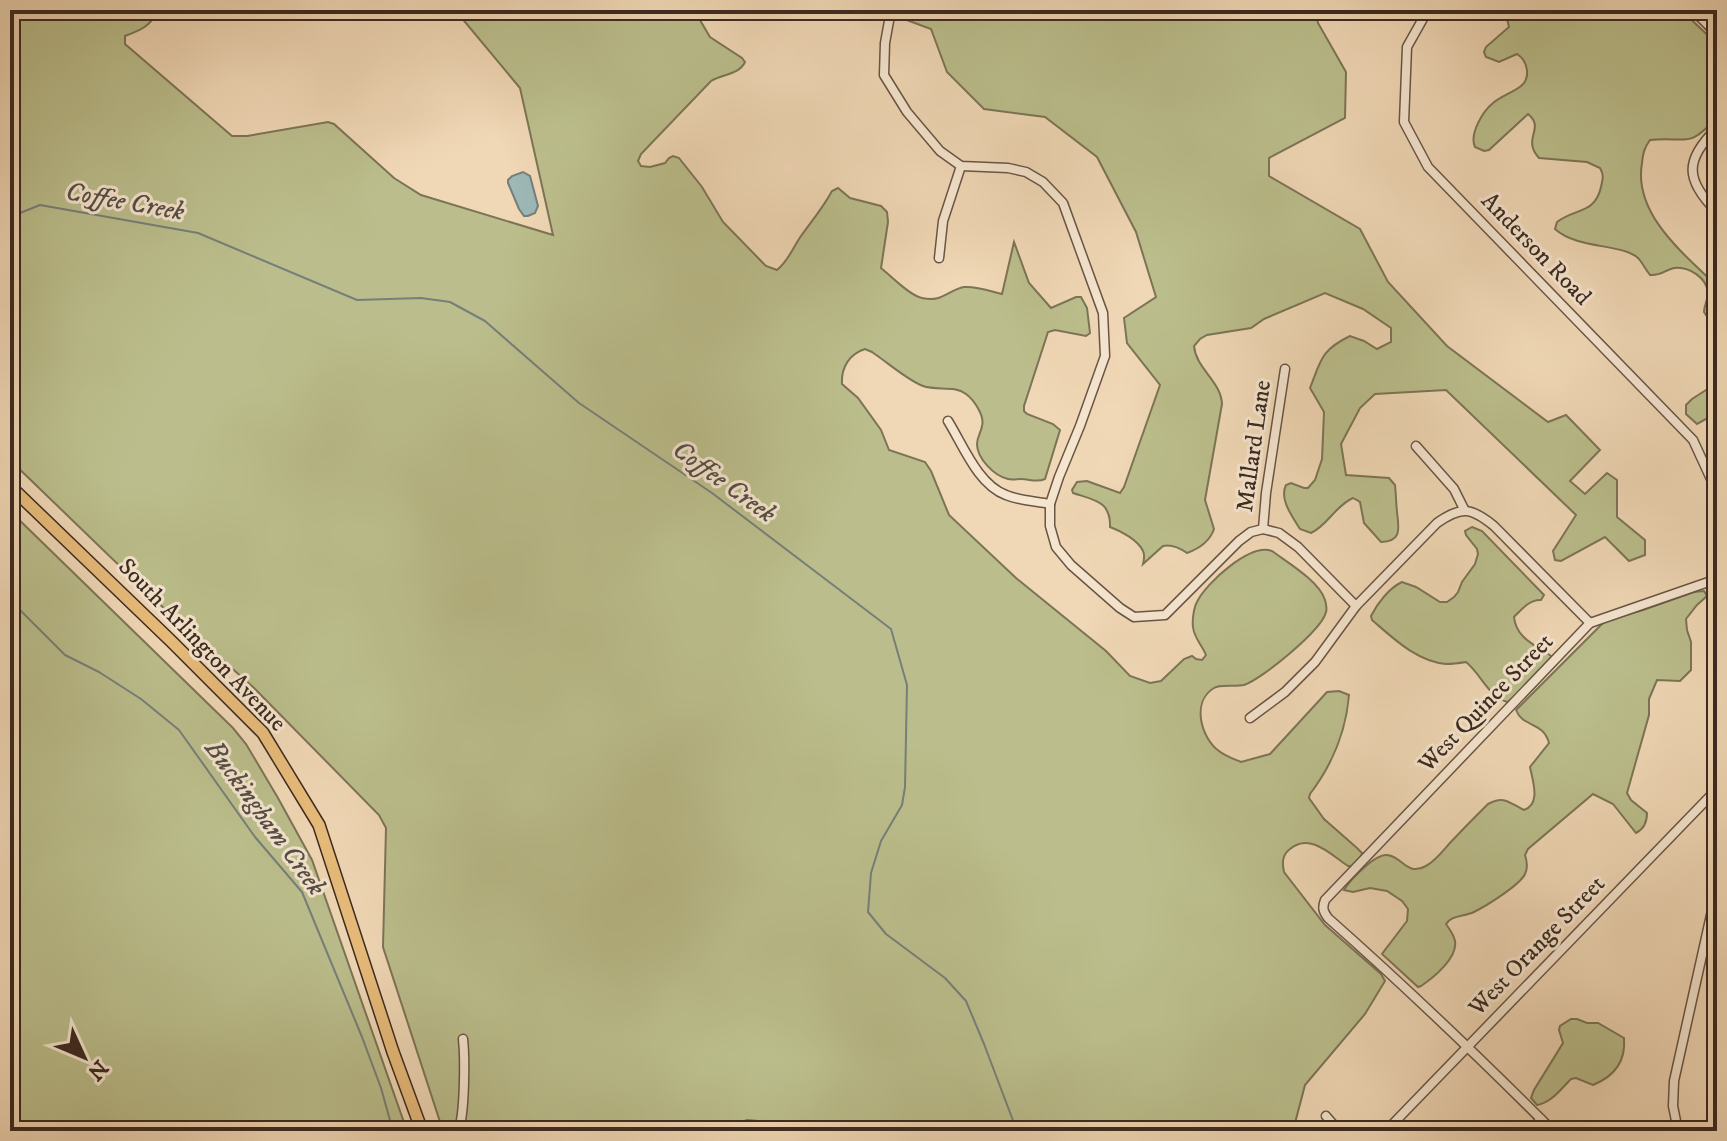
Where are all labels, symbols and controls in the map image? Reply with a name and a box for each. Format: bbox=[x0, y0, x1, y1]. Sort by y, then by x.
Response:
water label: Coffee Creek bbox=[63, 175, 187, 229]
street label: Anderson Road bbox=[1475, 186, 1597, 312]
street label: Mallard Lane bbox=[1230, 378, 1278, 514]
water label: Coffee Creek bbox=[666, 433, 782, 531]
street label: South Arlington Avenue bbox=[112, 552, 292, 738]
street label: West Quince Street bbox=[1411, 627, 1560, 780]
water label: Buckingham Creek bbox=[197, 733, 333, 902]
street label: West Orange Street bbox=[1462, 869, 1612, 1023]
north arrow bbox=[44, 1017, 124, 1097]
text: N bbox=[81, 1054, 113, 1086]

